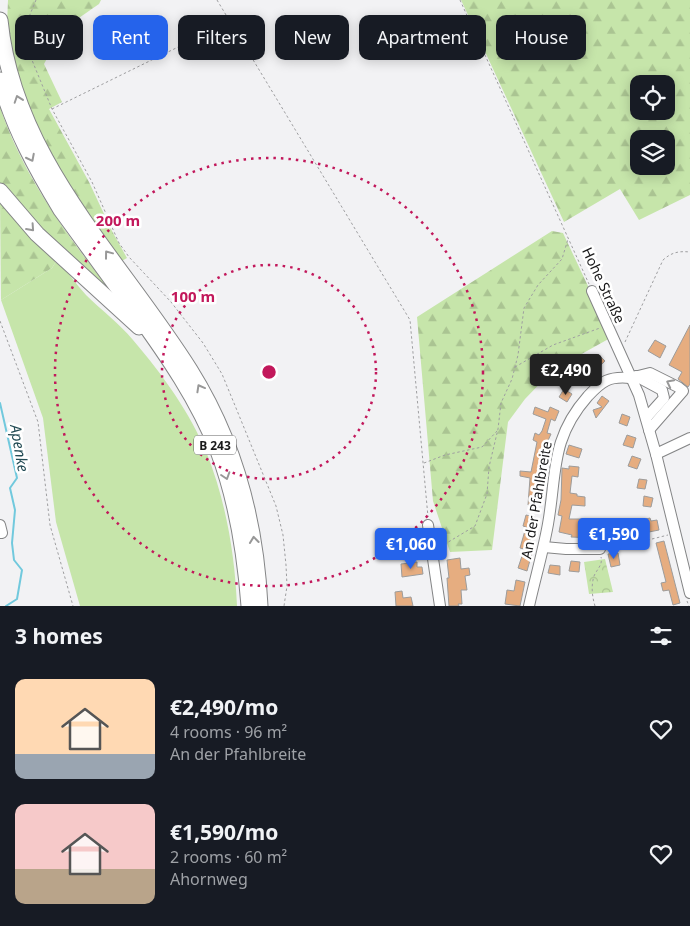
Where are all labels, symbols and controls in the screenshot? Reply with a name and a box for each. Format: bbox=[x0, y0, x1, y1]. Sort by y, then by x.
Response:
chip: Buy bbox=[15, 15, 83, 60]
chip: Rent bbox=[93, 15, 168, 60]
chip: Filters bbox=[178, 15, 265, 60]
chip: New bbox=[275, 15, 349, 60]
chip: Apartment bbox=[359, 15, 486, 60]
chip: House bbox=[496, 15, 586, 60]
map controls bbox=[630, 75, 675, 175]
button: locate bbox=[630, 75, 675, 120]
one-way arrow bbox=[14, 95, 24, 104]
button: layers bbox=[630, 130, 675, 175]
one-way arrow bbox=[25, 152, 35, 161]
text: 200 m bbox=[96, 210, 140, 230]
one-way arrow bbox=[25, 222, 34, 231]
street label: Hohe Straße bbox=[578, 244, 630, 326]
one-way arrow bbox=[105, 250, 114, 260]
text: 100 m bbox=[171, 286, 215, 306]
pin: €2,490 bbox=[525, 354, 607, 396]
text: €2,490 bbox=[541, 359, 591, 381]
centre of rings bbox=[260, 363, 278, 381]
one-way arrow bbox=[666, 379, 675, 389]
one-way arrow bbox=[196, 384, 206, 393]
water label: Apenke bbox=[6, 422, 34, 474]
road number: B 243 bbox=[194, 436, 236, 454]
street label: An der Pfahlbreite bbox=[516, 440, 556, 560]
one-way arrow bbox=[221, 472, 231, 480]
pin: €1,590 bbox=[573, 518, 655, 560]
text: €1,590 bbox=[589, 523, 639, 545]
pin: €1,060 bbox=[370, 528, 452, 570]
text: €1,060 bbox=[386, 533, 436, 555]
one-way arrow bbox=[249, 536, 260, 544]
text: 3 homes bbox=[15, 622, 103, 650]
icon: filters bbox=[647, 622, 675, 650]
text: €2,490/mo bbox=[170, 693, 278, 721]
icon: home bbox=[55, 699, 115, 759]
icon: heart bbox=[647, 715, 675, 743]
text: 4 rooms · 96 m² bbox=[170, 721, 287, 743]
text: An der Pfahlbreite bbox=[170, 743, 306, 765]
text: €1,590/mo bbox=[170, 818, 278, 846]
icon: home bbox=[55, 824, 115, 884]
icon: heart bbox=[647, 840, 675, 868]
text: 2 rooms · 60 m² bbox=[170, 846, 287, 868]
text: Ahornweg bbox=[170, 868, 248, 890]

